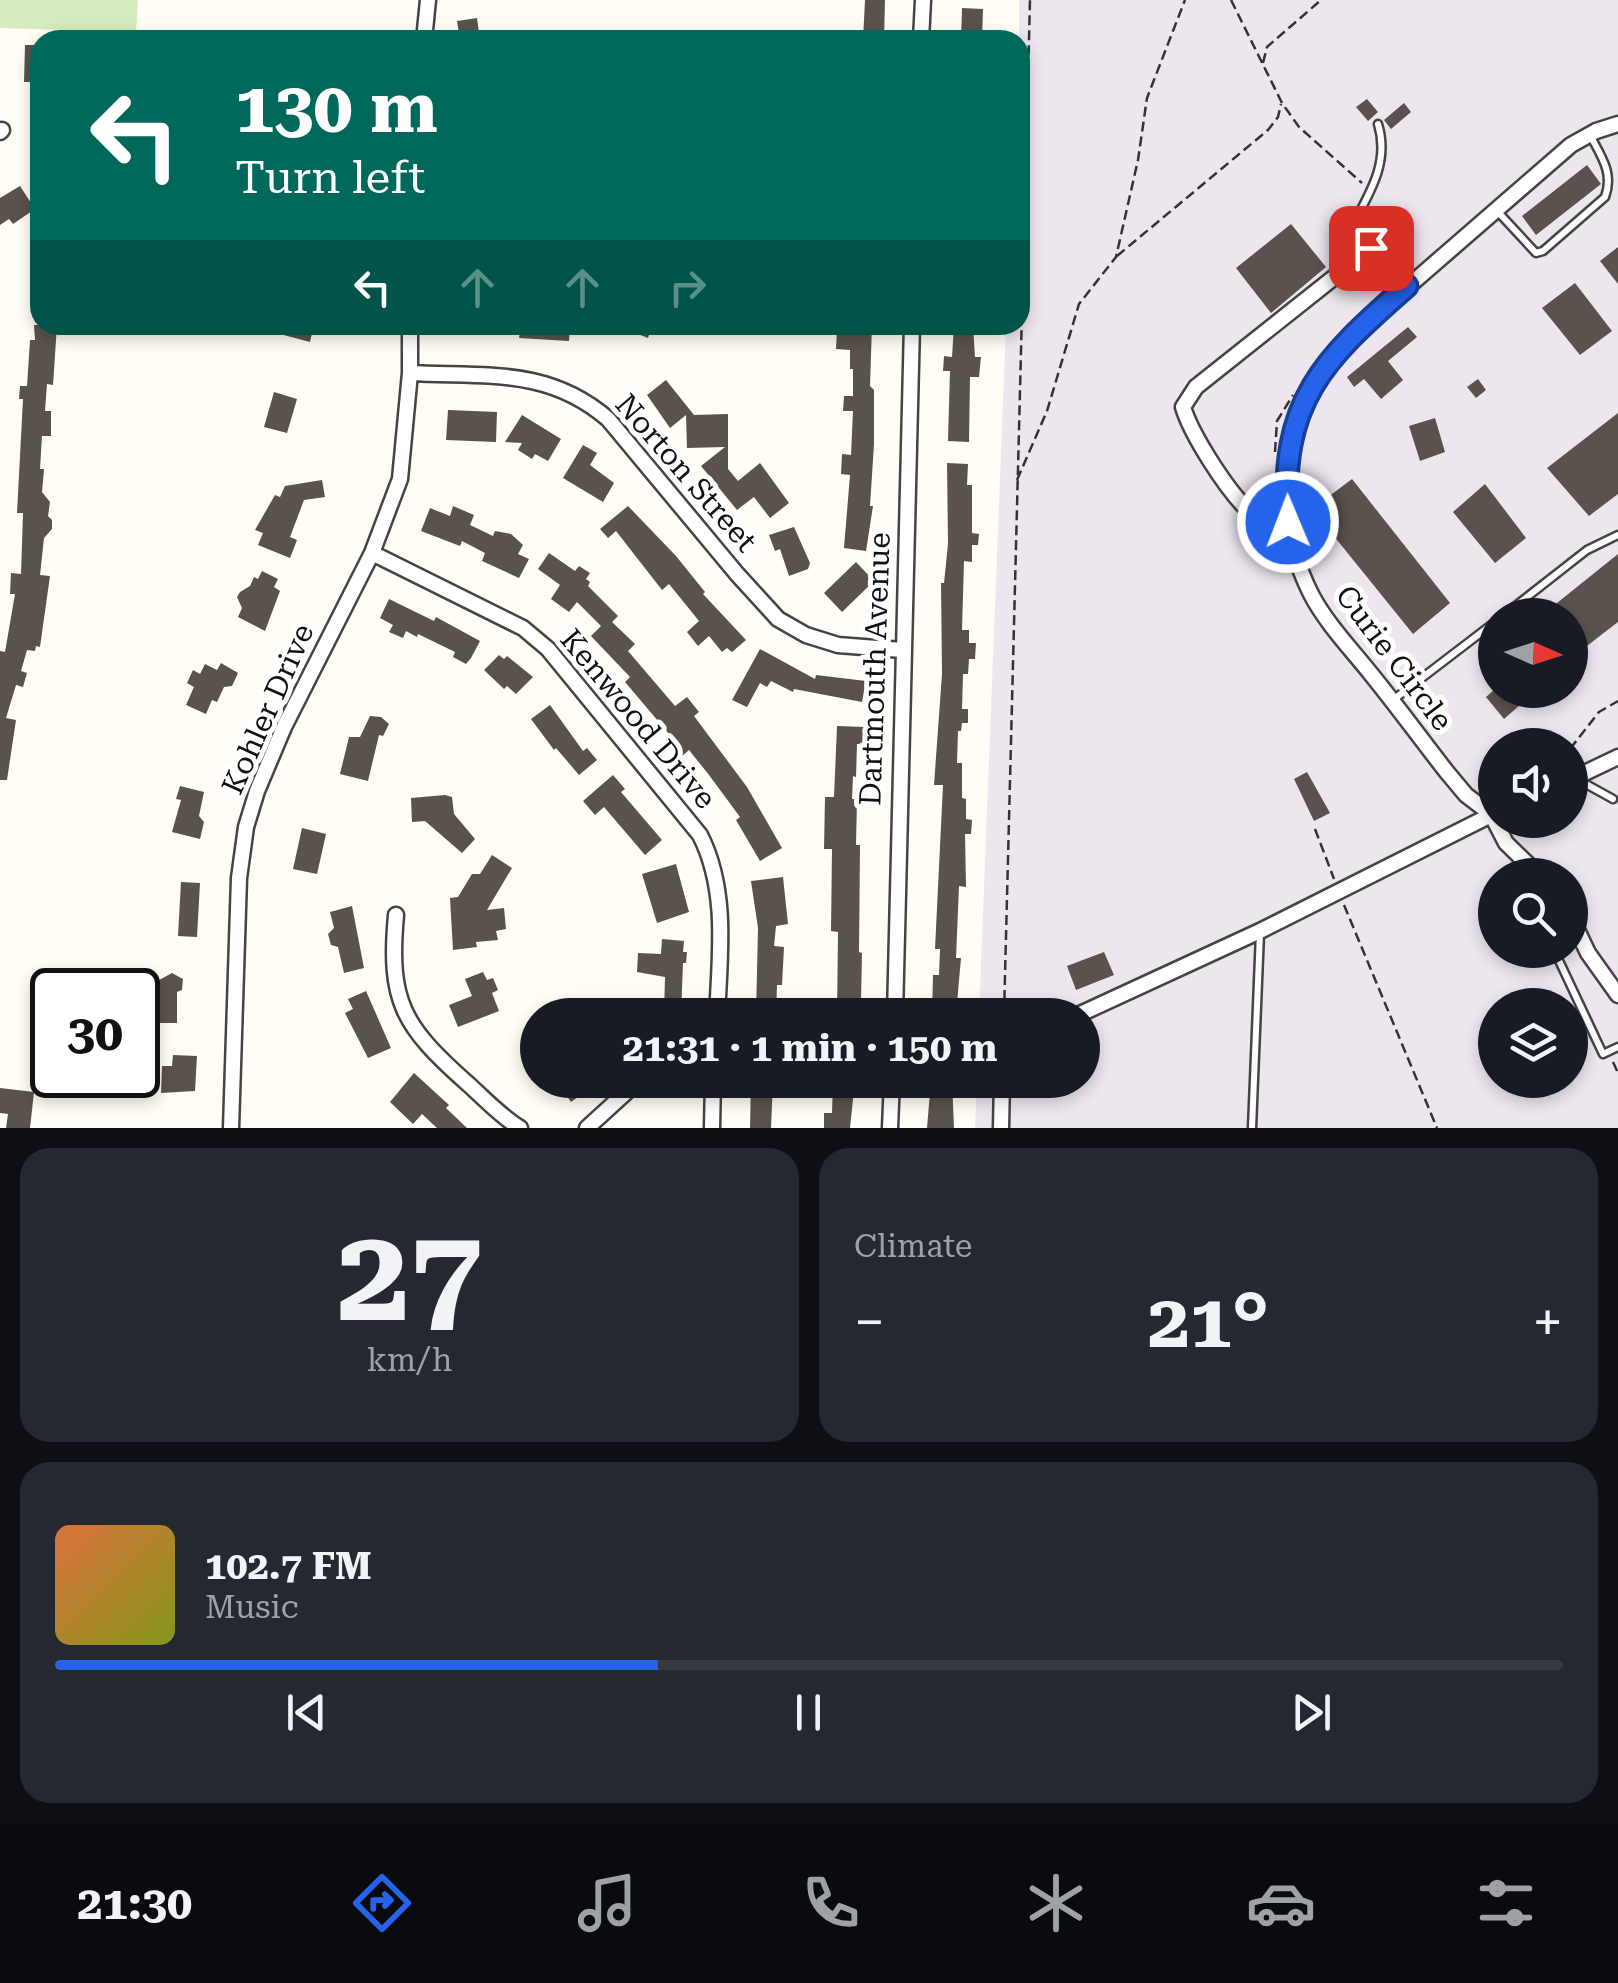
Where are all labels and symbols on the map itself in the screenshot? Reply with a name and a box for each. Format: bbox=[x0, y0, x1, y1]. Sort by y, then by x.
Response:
pin bbox=[1329, 206, 1414, 291]
street label: Norton Street bbox=[608, 387, 764, 559]
position arrow bbox=[1236, 470, 1340, 574]
street label: Dartmouth Avenue bbox=[852, 532, 897, 806]
street label: Curie Circle bbox=[1329, 578, 1460, 737]
north arrow bbox=[1478, 598, 1588, 708]
street label: Kohler Drive bbox=[214, 618, 321, 799]
street label: Kenwood Drive bbox=[553, 622, 723, 815]
speed limit sign: 30 bbox=[30, 968, 160, 1098]

